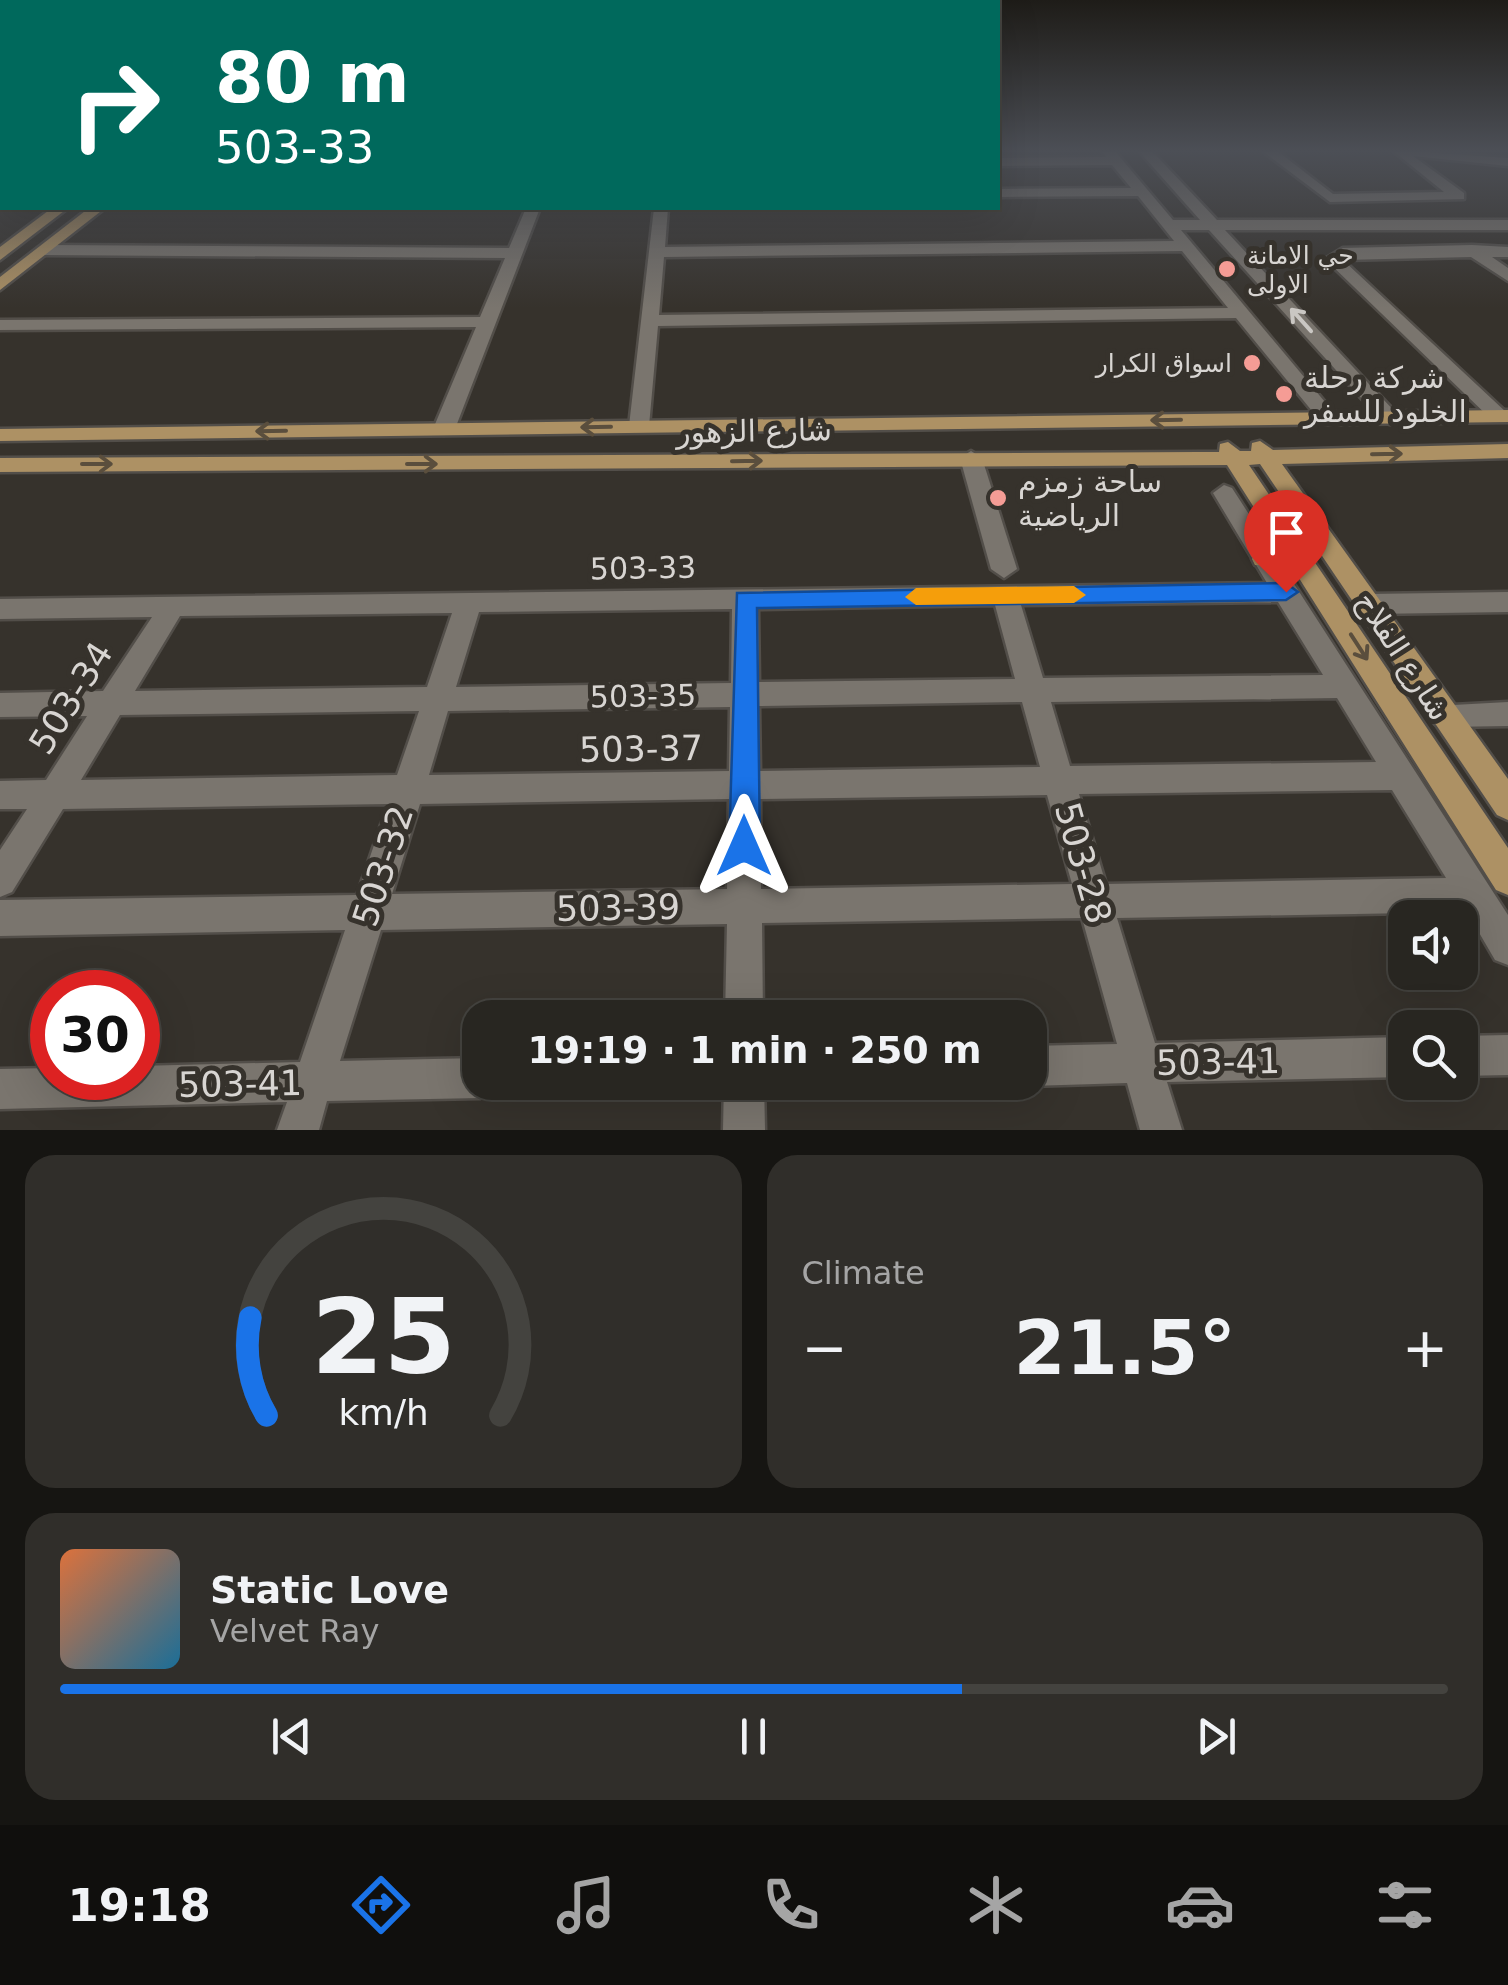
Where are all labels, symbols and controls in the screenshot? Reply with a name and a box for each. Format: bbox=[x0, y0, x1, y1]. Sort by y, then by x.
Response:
text: 80 m bbox=[215, 37, 410, 119]
icon: right bbox=[50, 40, 180, 170]
text: 503-33 bbox=[215, 121, 374, 174]
place label: حي الامانة الاولى bbox=[1247, 241, 1354, 300]
marker: حي الامانة الاولى bbox=[1216, 258, 1238, 280]
one-way arrow bbox=[1290, 308, 1313, 333]
place label: اسواق الكرار bbox=[1094, 349, 1232, 378]
marker: اسواق الكرار bbox=[1241, 352, 1263, 374]
place label: شركة رحلة الخلود للسفر bbox=[1302, 360, 1467, 429]
marker: شركة رحلة الخلود للسفر bbox=[1273, 383, 1295, 405]
one-way arrow bbox=[1150, 411, 1182, 430]
street label: شارع الزهور bbox=[674, 412, 832, 450]
one-way arrow bbox=[580, 418, 612, 436]
one-way arrow bbox=[255, 422, 288, 440]
one-way arrow bbox=[1371, 444, 1403, 463]
one-way arrow bbox=[731, 451, 763, 470]
one-way arrow bbox=[80, 454, 113, 474]
one-way arrow bbox=[406, 454, 438, 474]
place label: ساحة زمزم الرياضية bbox=[1018, 464, 1162, 533]
marker: ساحة زمزم الرياضية bbox=[987, 487, 1009, 509]
pin bbox=[1244, 490, 1329, 593]
icon: arrive bbox=[1259, 505, 1314, 560]
street label: 503-33 bbox=[590, 550, 696, 586]
street label: شارع الفلاح bbox=[1349, 585, 1457, 727]
one-way arrow bbox=[1348, 632, 1369, 661]
street label: 503-34 bbox=[21, 635, 121, 761]
street label: 503-35 bbox=[590, 678, 696, 714]
street label: 503-37 bbox=[579, 728, 703, 770]
position arrow bbox=[692, 794, 796, 898]
street label: 503-28 bbox=[1047, 798, 1119, 928]
street label: 503-32 bbox=[345, 801, 421, 931]
street label: 503-39 bbox=[556, 887, 680, 929]
map controls bbox=[1388, 900, 1478, 1100]
button: sound bbox=[1388, 900, 1478, 990]
speed limit sign: 30 bbox=[30, 970, 160, 1100]
button: search bbox=[1388, 1010, 1478, 1100]
text: 19:19 · 1 min · 250 m bbox=[527, 1028, 982, 1072]
street label: 503-41 bbox=[1156, 1041, 1280, 1083]
street label: 503-41 bbox=[178, 1063, 302, 1105]
text: Climate bbox=[802, 1254, 925, 1292]
text: 25 bbox=[311, 1276, 456, 1398]
text: 21.5° bbox=[1013, 1304, 1236, 1392]
text: − bbox=[802, 1316, 848, 1380]
text: + bbox=[1402, 1316, 1448, 1380]
text: km/h bbox=[338, 1392, 428, 1433]
text: Static Love bbox=[210, 1568, 449, 1612]
text: Velvet Ray bbox=[210, 1612, 379, 1650]
icon: previous bbox=[264, 1709, 319, 1764]
icon: pause bbox=[726, 1709, 781, 1764]
icon: next bbox=[1189, 1709, 1244, 1764]
icon: directions bbox=[346, 1870, 416, 1940]
icon: music bbox=[551, 1870, 621, 1940]
icon: phone bbox=[756, 1870, 826, 1940]
icon: climate bbox=[961, 1870, 1031, 1940]
icon: car bbox=[1165, 1870, 1235, 1940]
icon: filters bbox=[1370, 1870, 1440, 1940]
text: 19:18 bbox=[67, 1879, 211, 1932]

